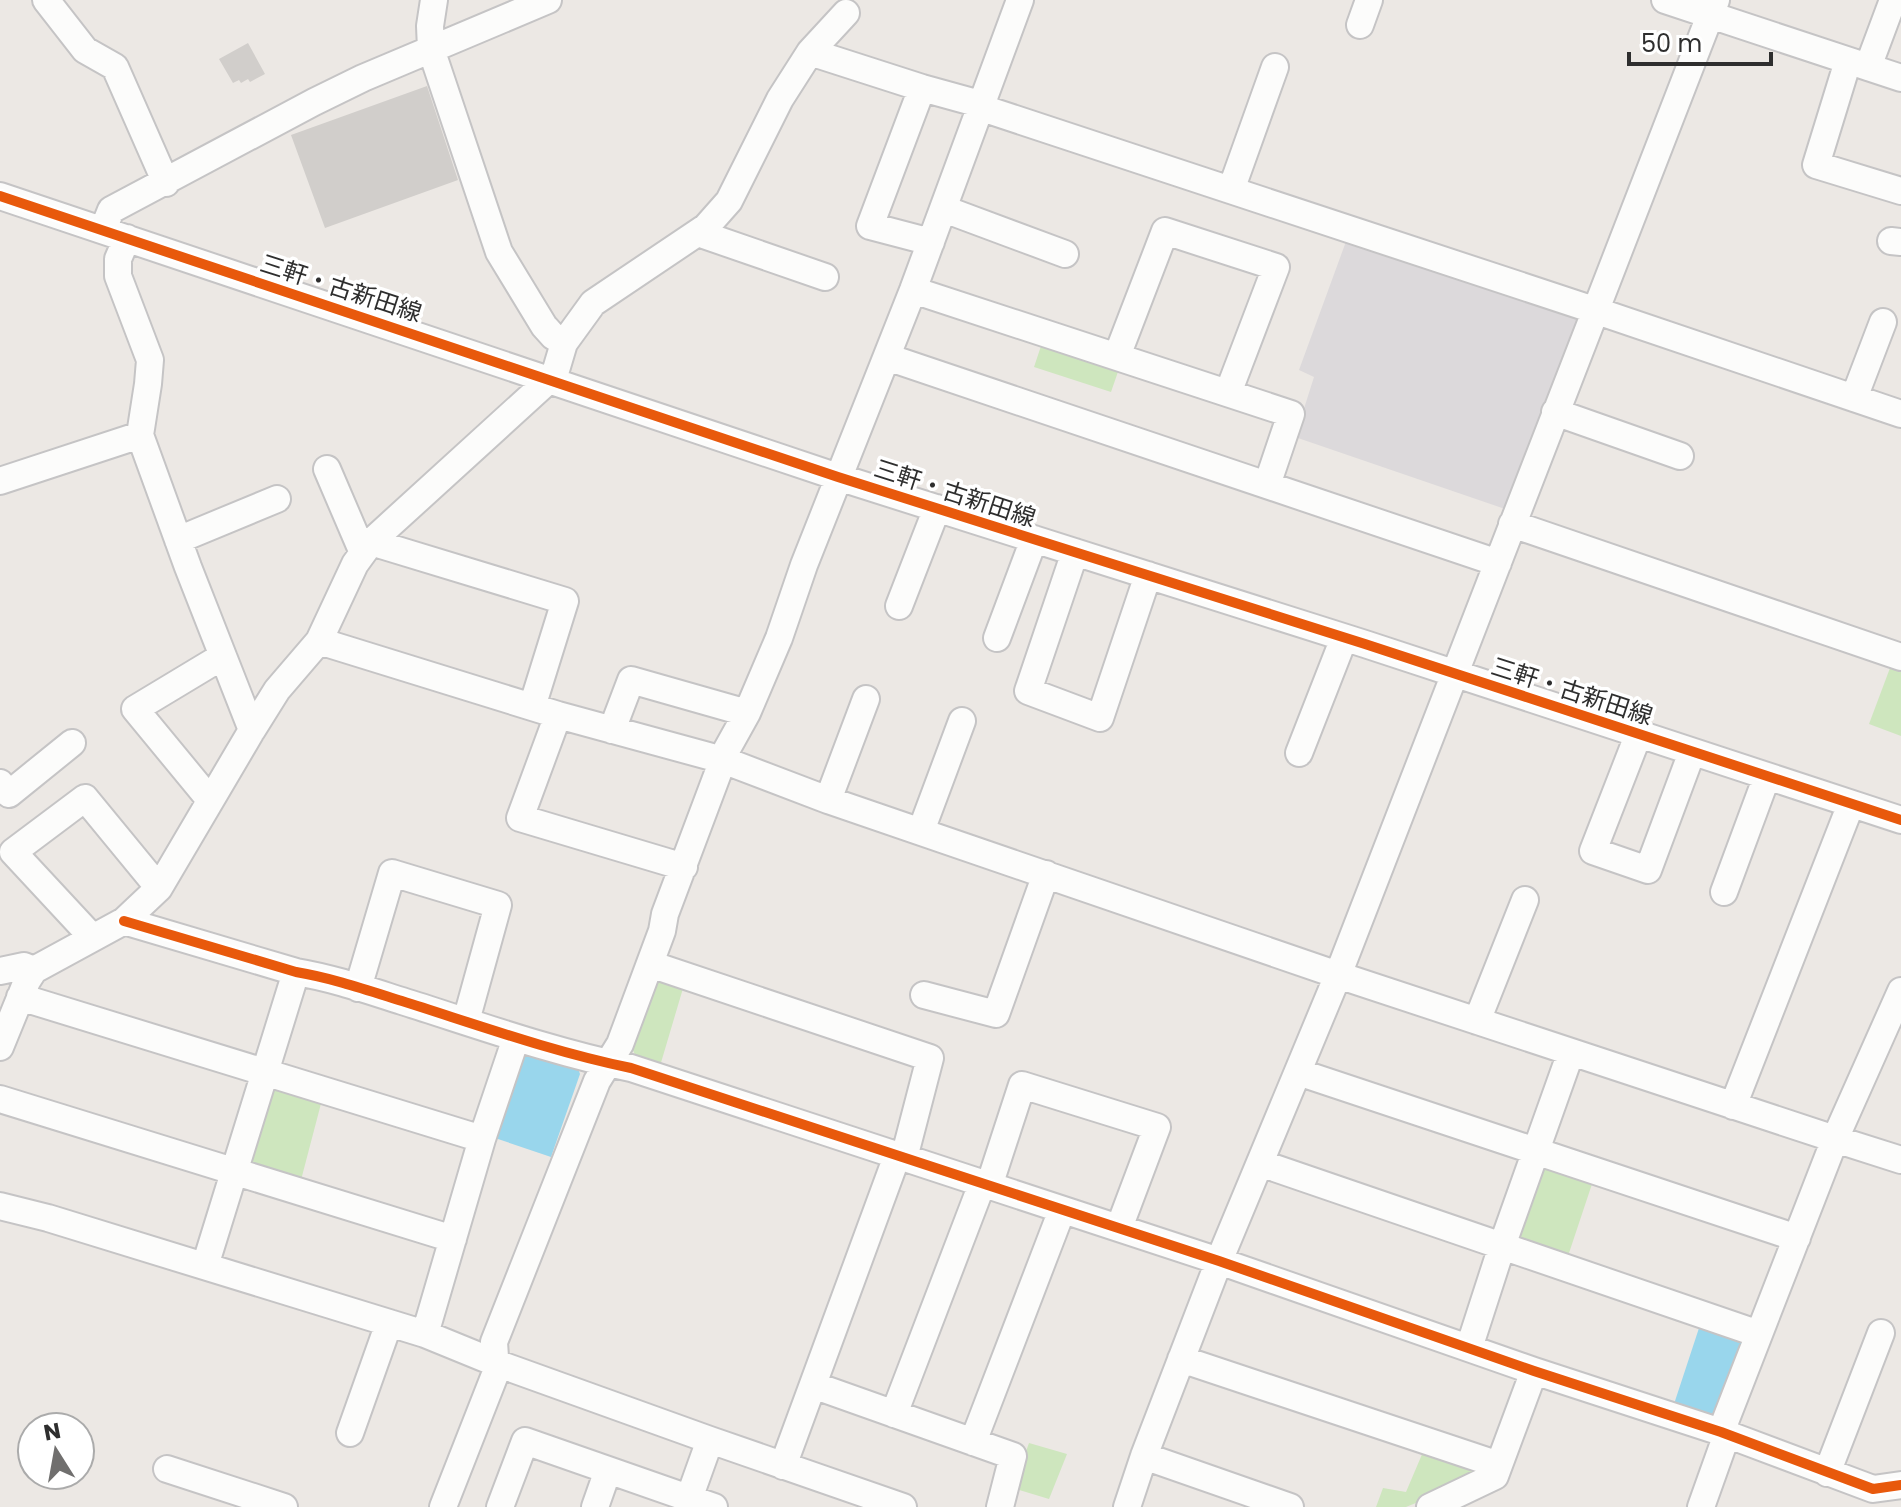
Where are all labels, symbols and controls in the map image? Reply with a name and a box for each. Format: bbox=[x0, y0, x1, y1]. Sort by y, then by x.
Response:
scale bar bbox=[1629, 16, 1771, 66]
text: 50 m bbox=[1641, 27, 1702, 60]
street label: 三軒・古新田線 bbox=[256, 246, 426, 330]
street label: 三軒・古新田線 bbox=[870, 451, 1040, 535]
street label: 三軒・古新田線 bbox=[1487, 649, 1657, 733]
north arrow bbox=[16, 1411, 96, 1491]
text: N bbox=[41, 1415, 63, 1449]

